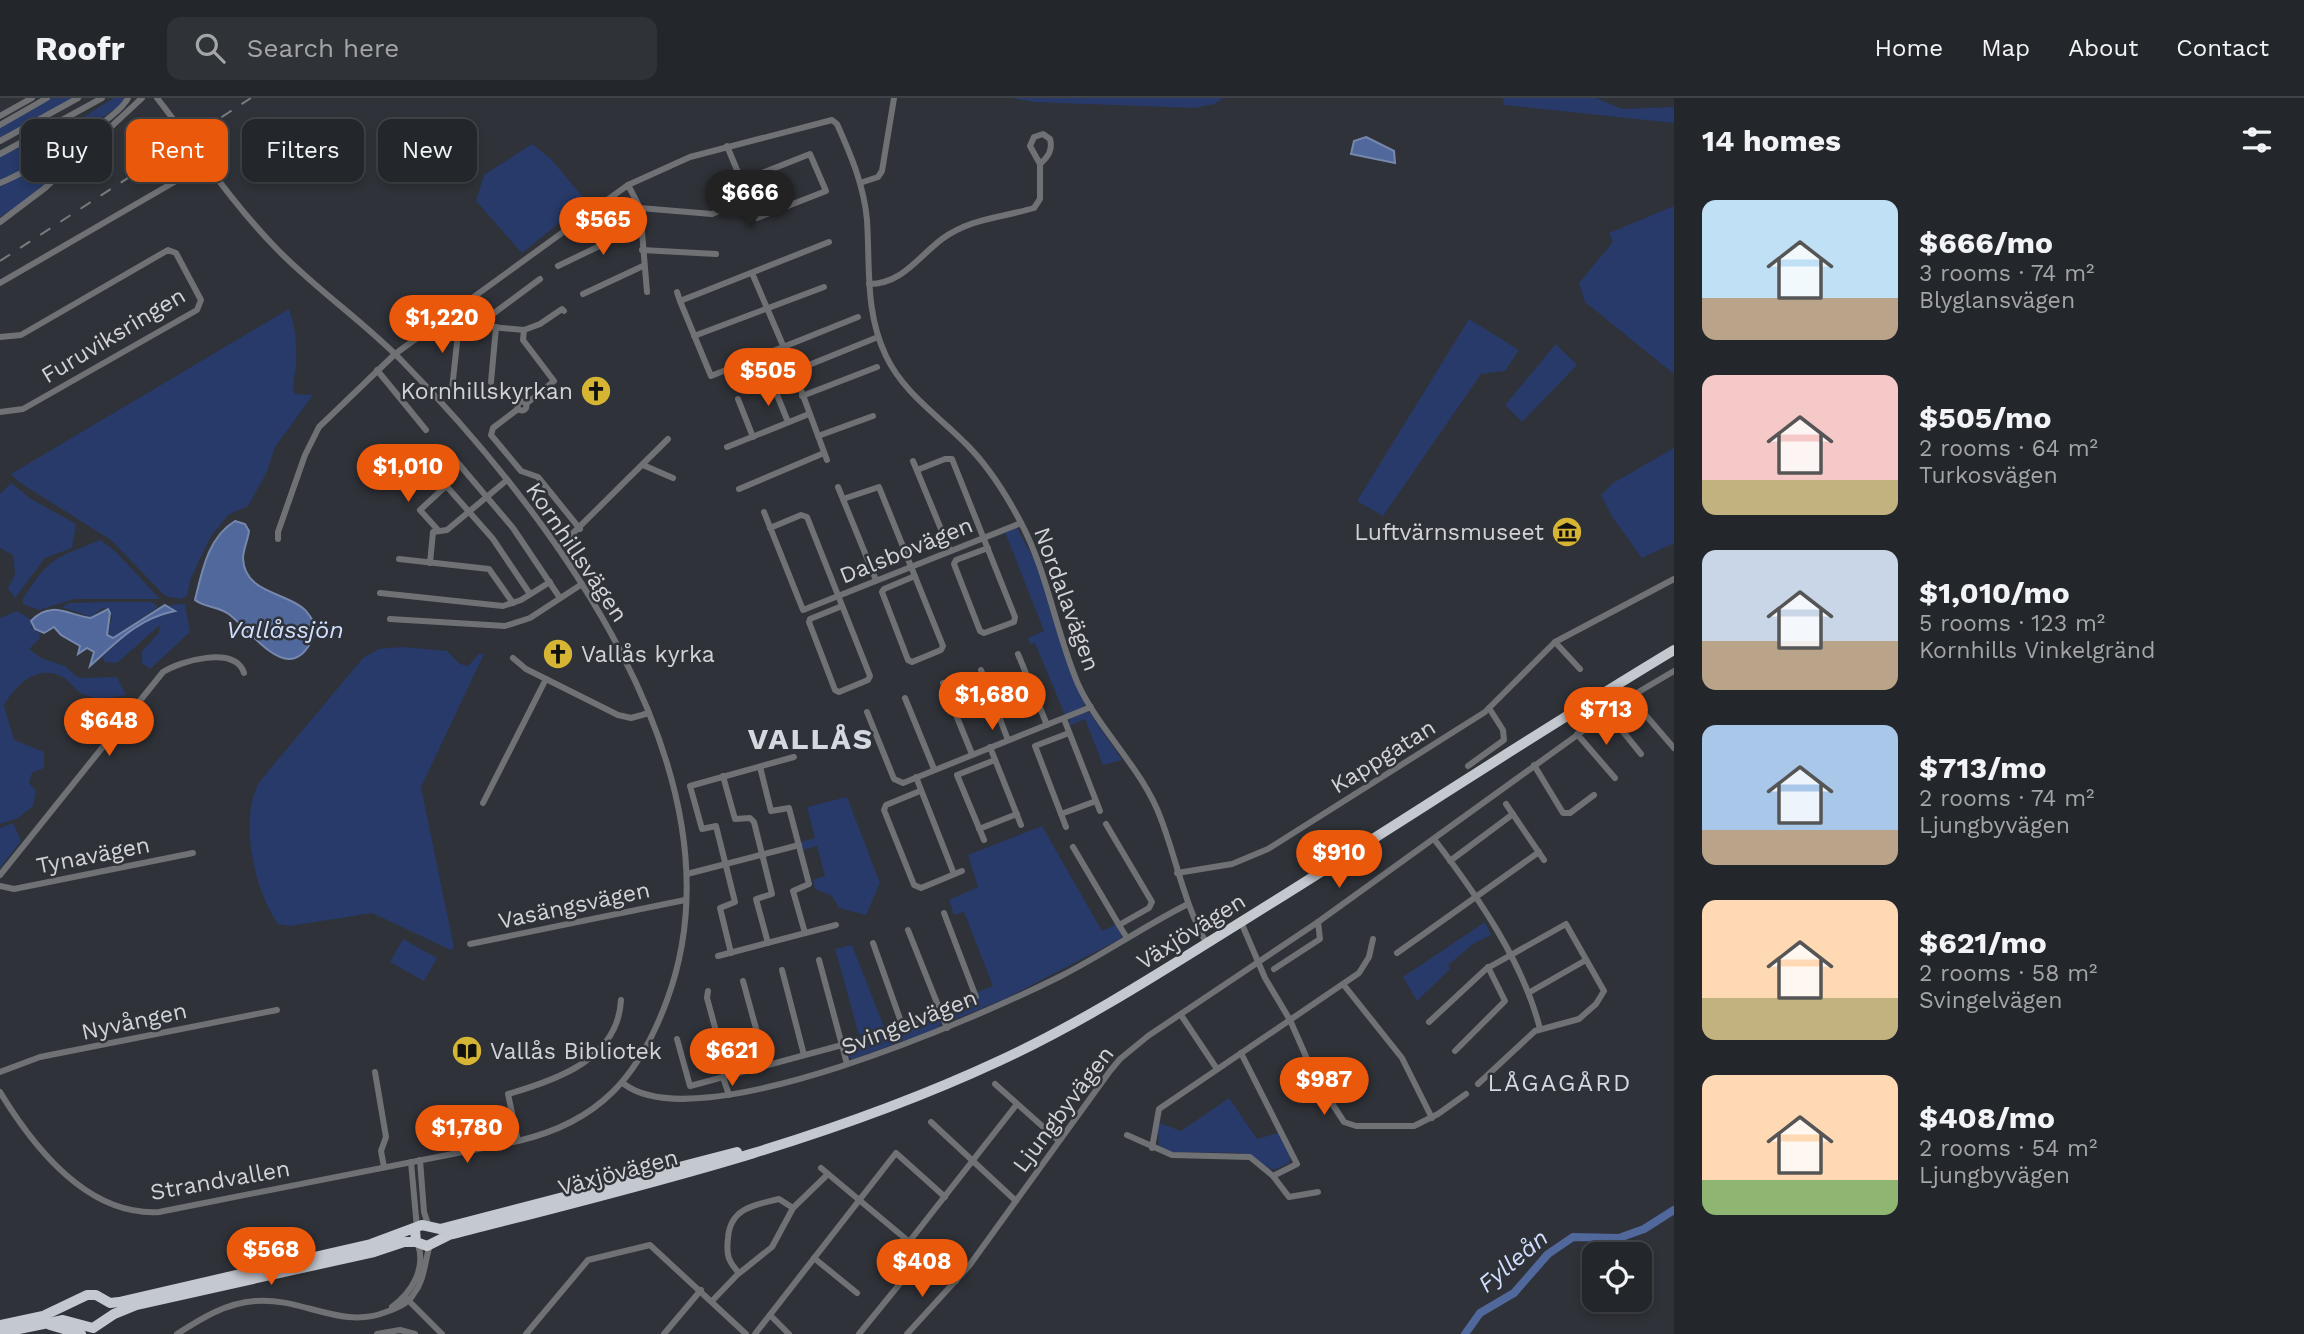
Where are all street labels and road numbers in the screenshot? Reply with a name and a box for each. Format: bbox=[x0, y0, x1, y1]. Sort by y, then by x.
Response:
street label: Furuviksringen bbox=[36, 282, 190, 389]
street label: Kornhillsvägen bbox=[520, 477, 633, 627]
street label: Dalsbovägen bbox=[836, 511, 977, 589]
street label: Nordalavägen bbox=[1028, 524, 1105, 675]
street label: Kappgatan bbox=[1326, 714, 1441, 799]
street label: Tynavägen bbox=[34, 831, 152, 880]
street label: Vasängsvägen bbox=[496, 876, 652, 935]
street label: Växjövägen bbox=[1132, 887, 1251, 976]
street label: Svingelvägen bbox=[837, 984, 981, 1061]
street label: Nyvången bbox=[79, 997, 189, 1046]
street label: Ljungbyvägen bbox=[1007, 1041, 1120, 1178]
street label: Växjövägen bbox=[555, 1144, 681, 1201]
street label: Strandvallen bbox=[148, 1155, 292, 1206]

